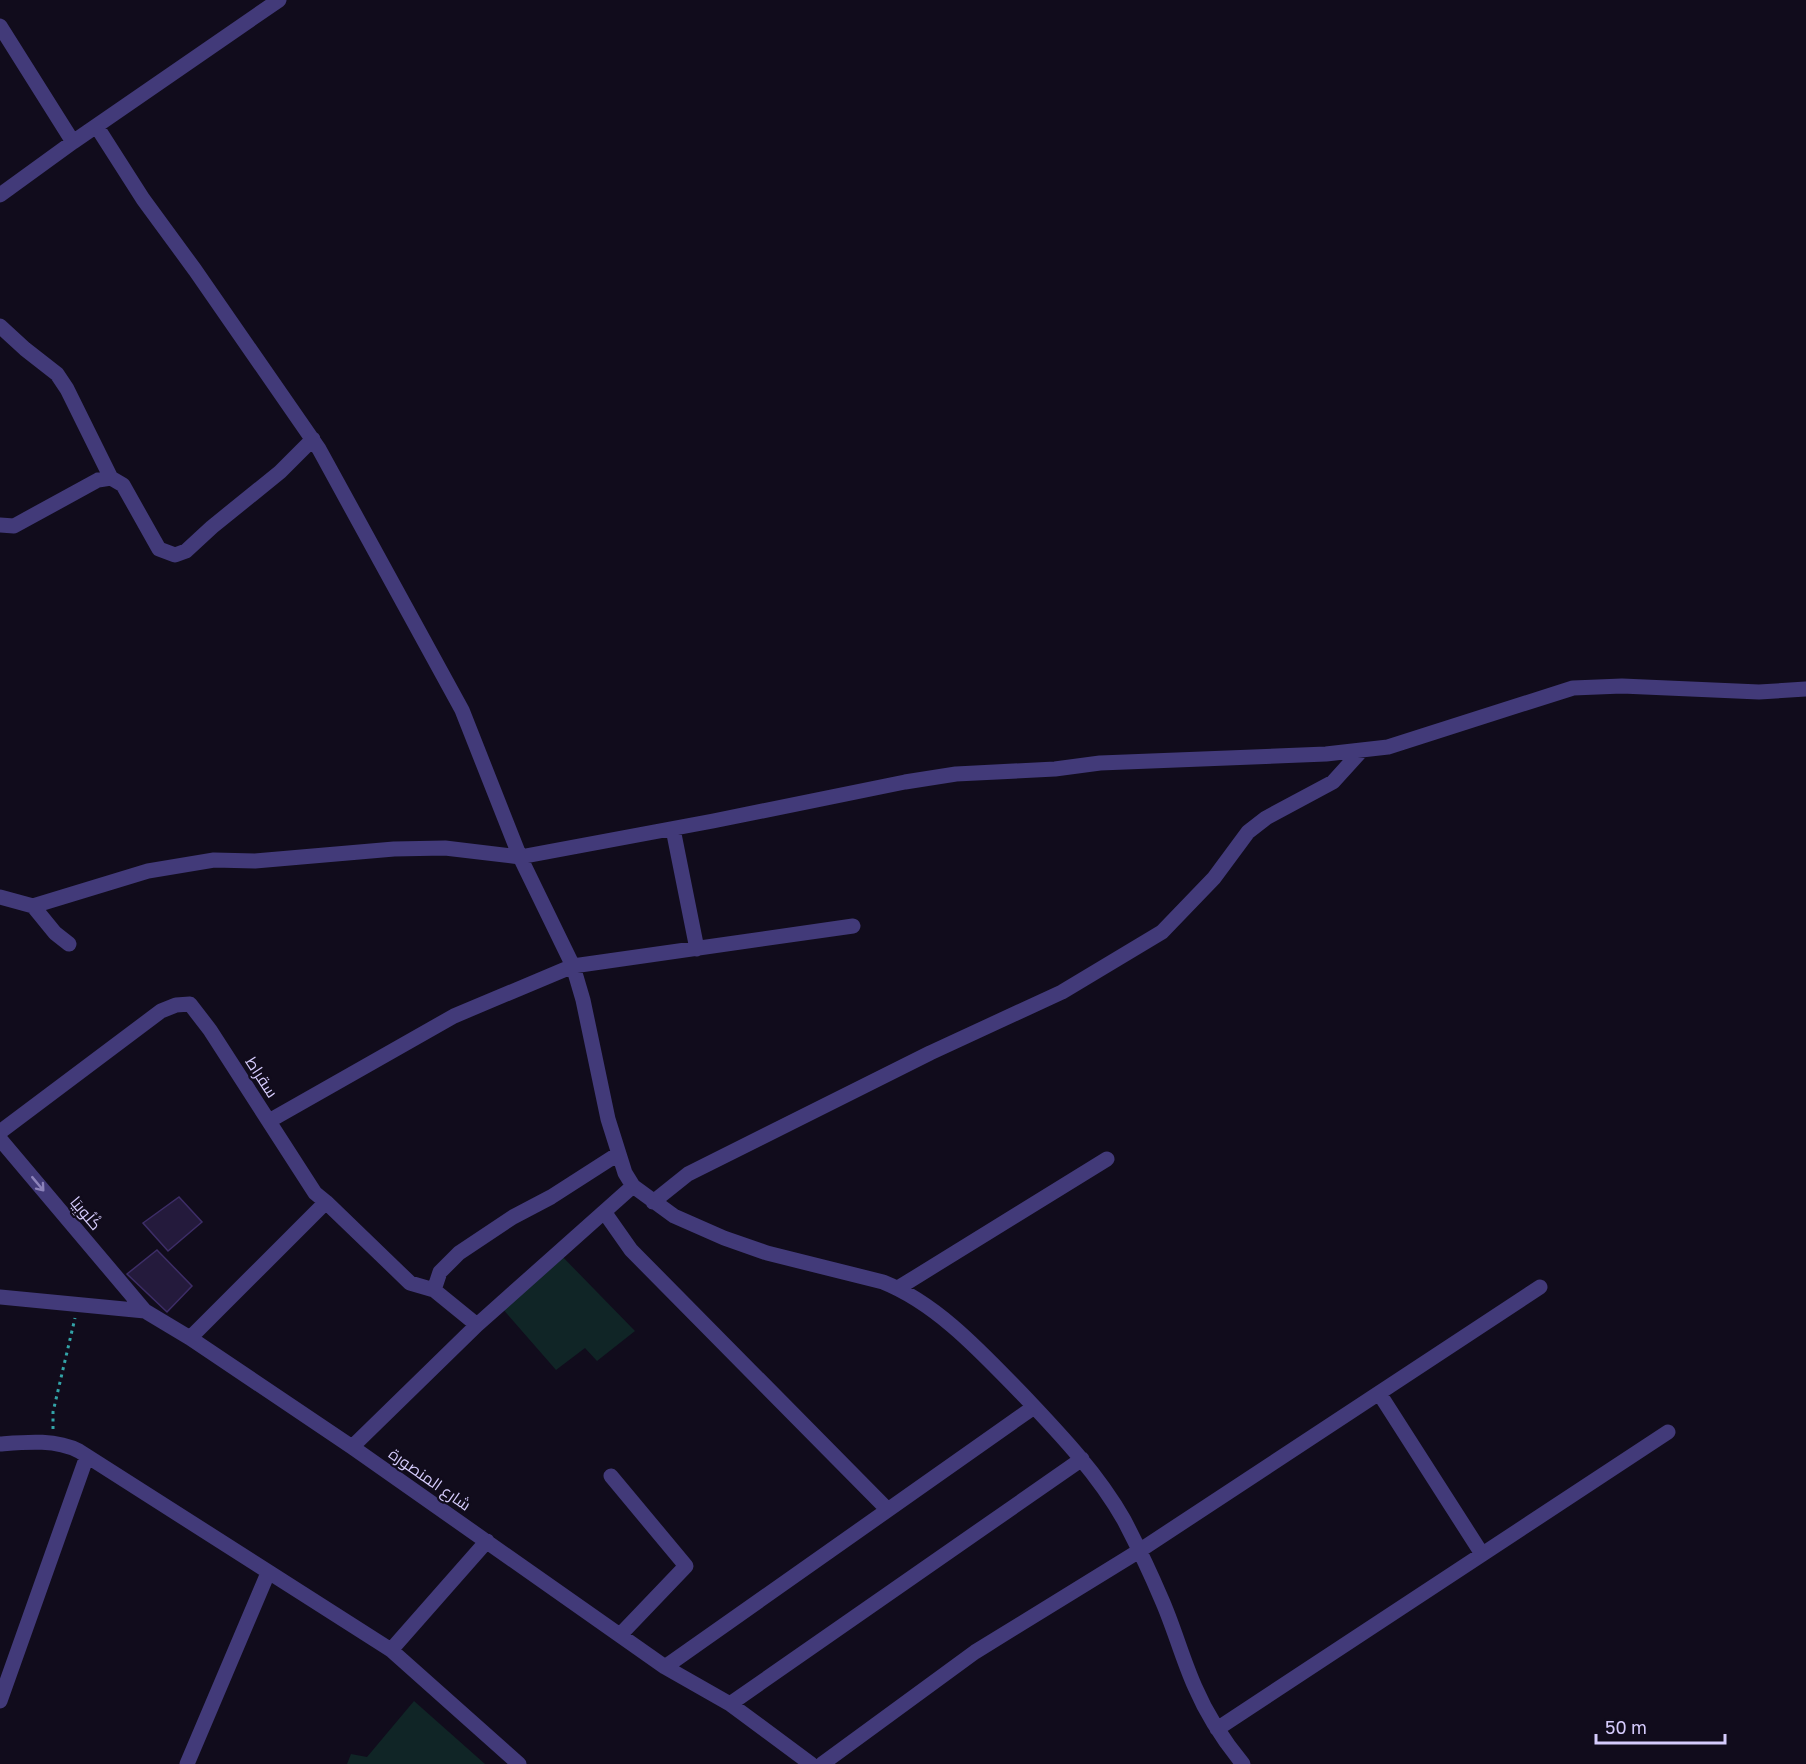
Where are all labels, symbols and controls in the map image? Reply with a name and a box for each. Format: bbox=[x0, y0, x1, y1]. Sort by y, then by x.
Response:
street label: سقراط bbox=[241, 1053, 283, 1101]
one-way arrow bbox=[31, 1176, 45, 1191]
street label: كْلُوبِيَا bbox=[66, 1192, 106, 1234]
street label: شارع المنصورة bbox=[384, 1443, 475, 1516]
scale bar bbox=[1596, 1707, 1725, 1745]
text: 50 m bbox=[1605, 1716, 1647, 1738]

